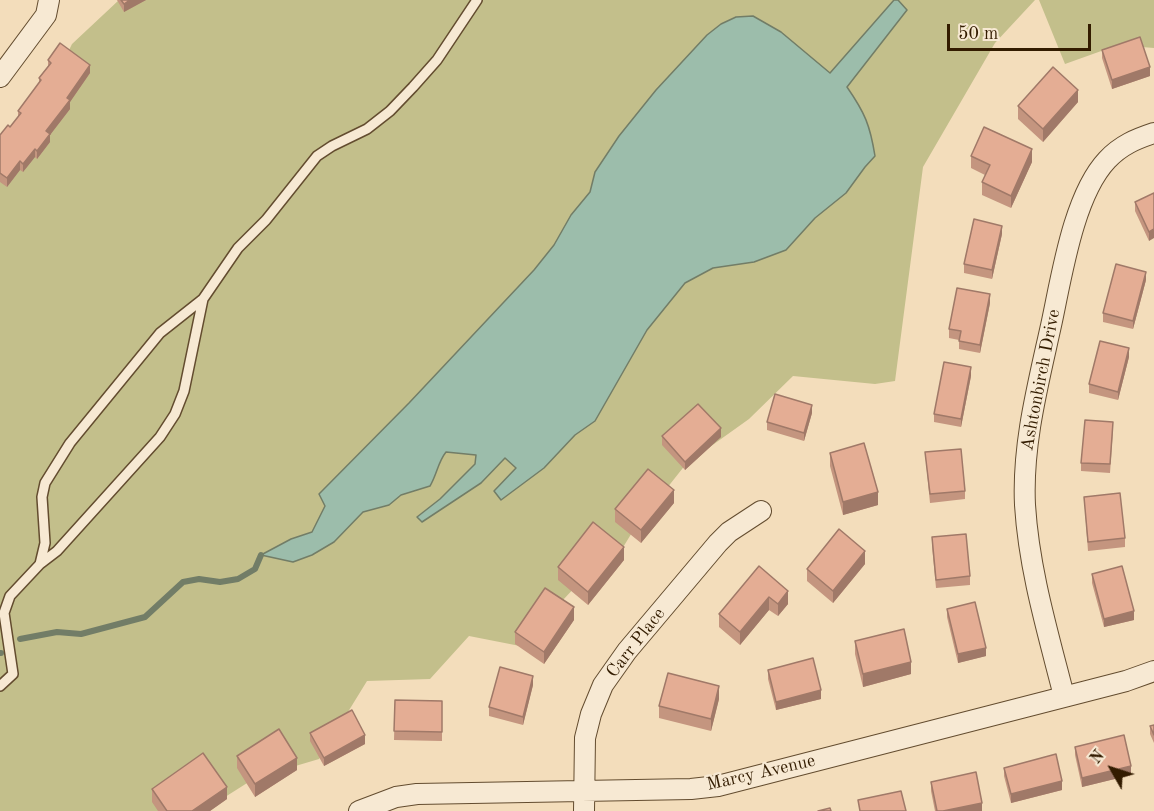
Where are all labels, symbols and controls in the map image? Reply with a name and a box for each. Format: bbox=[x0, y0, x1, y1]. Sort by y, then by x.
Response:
scale bar bbox=[950, 12, 1094, 50]
text: 50 m bbox=[958, 25, 998, 43]
street label: Ashtonbirch Drive bbox=[1017, 307, 1065, 453]
street label: Carr Place bbox=[602, 604, 670, 682]
north arrow bbox=[1082, 739, 1142, 799]
text: N bbox=[1088, 748, 1108, 767]
street label: Marcy Avenue bbox=[705, 750, 817, 796]

